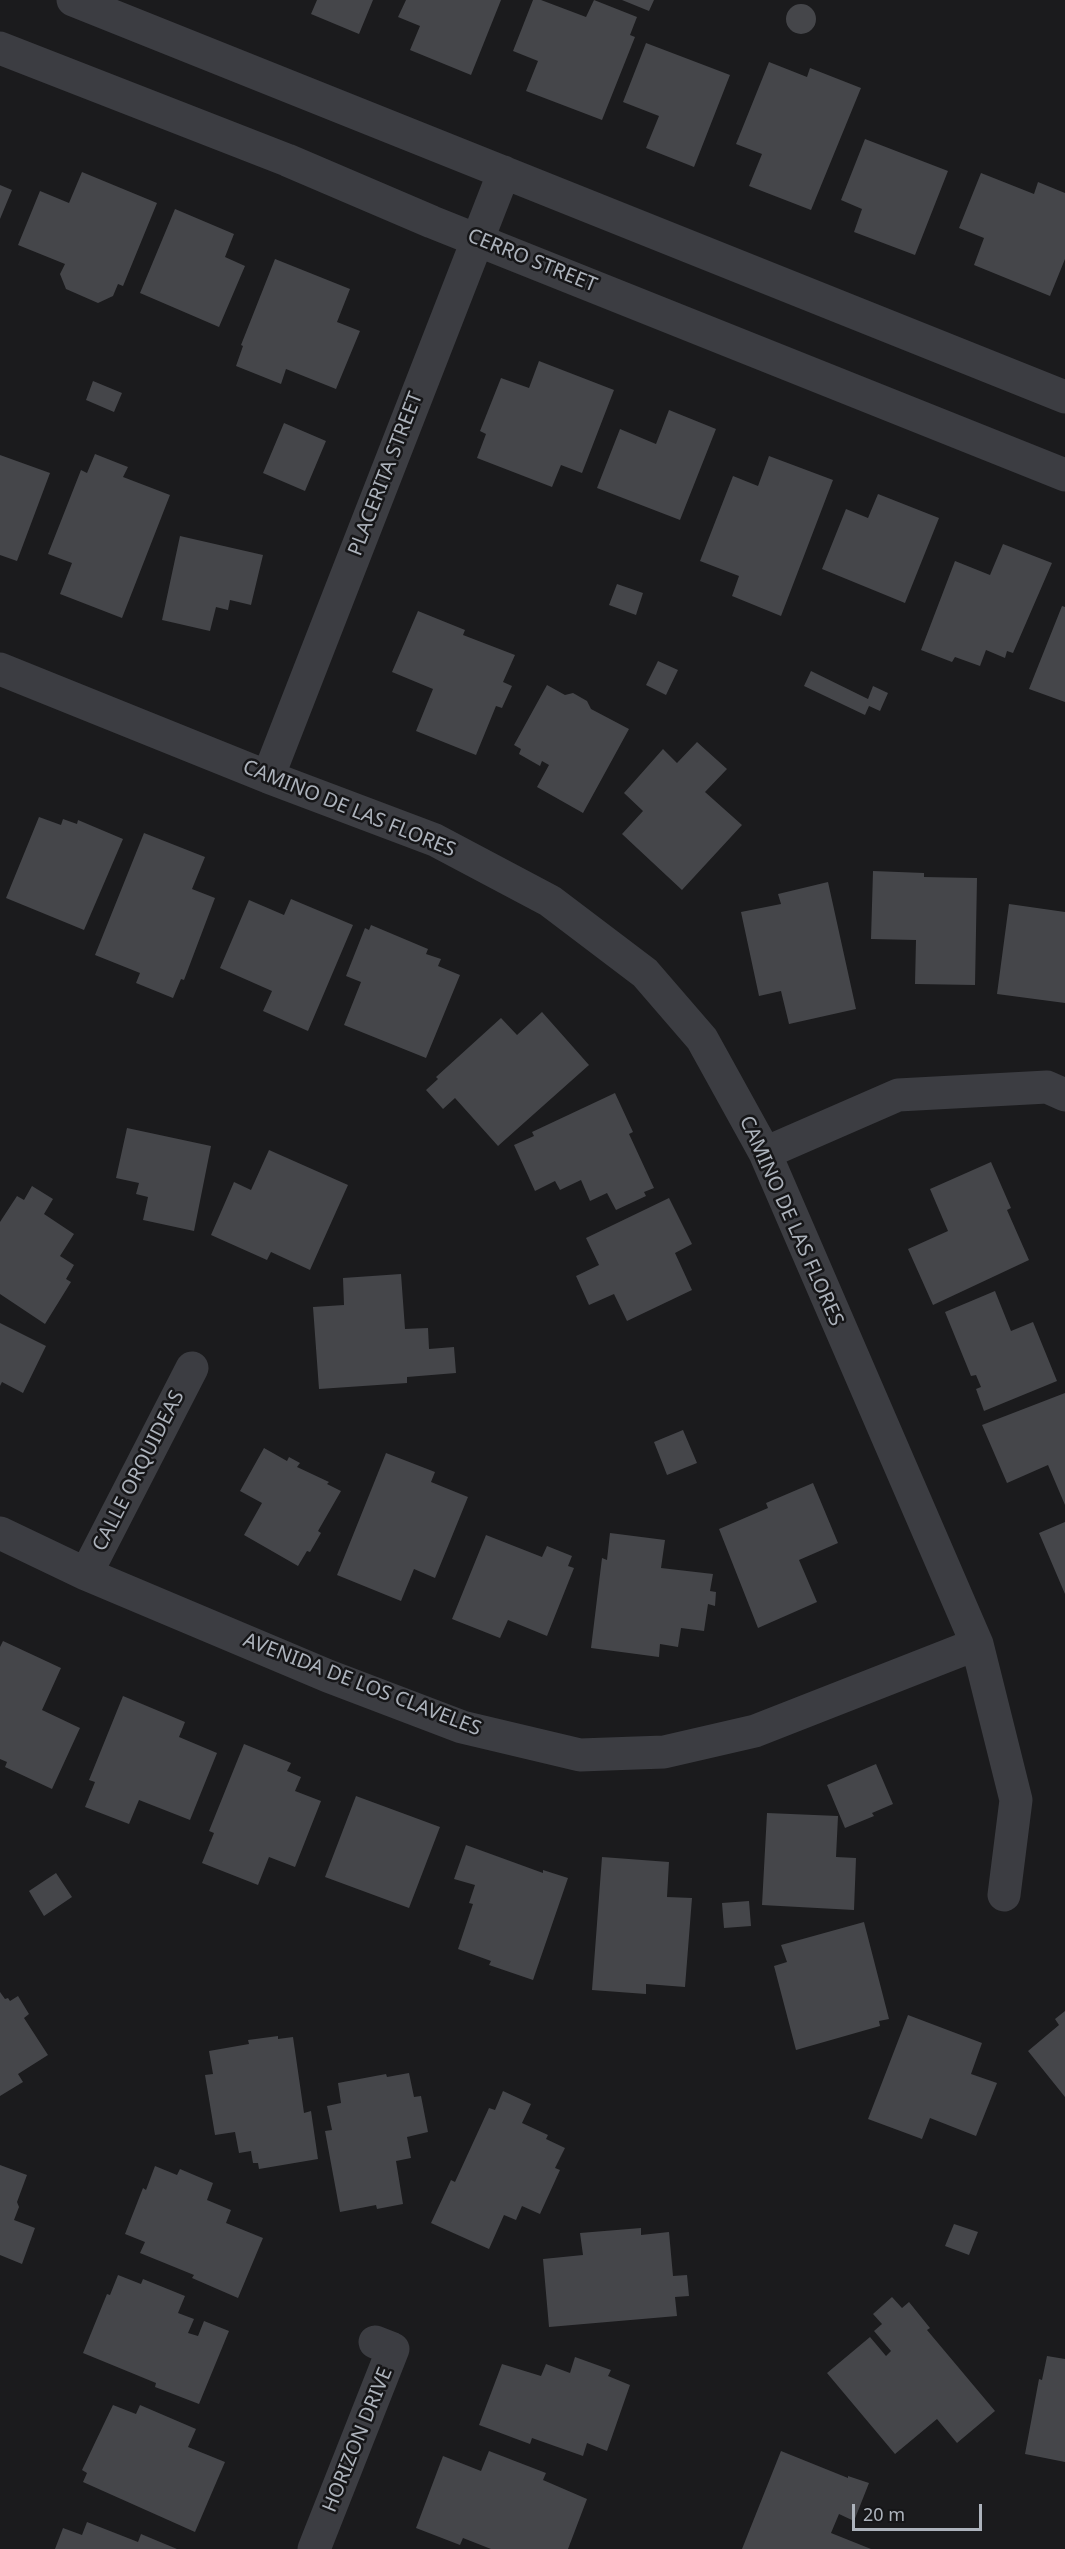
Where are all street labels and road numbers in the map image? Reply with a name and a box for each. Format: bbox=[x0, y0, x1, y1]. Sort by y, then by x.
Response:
street label: CERRO STREET bbox=[464, 224, 600, 298]
street label: PLACERITA STREET bbox=[344, 389, 428, 559]
street label: CAMINO DE LAS FLORES bbox=[239, 755, 459, 863]
street label: CAMINO DE LAS FLORES bbox=[734, 1112, 848, 1330]
street label: CALLE ORQUIDEAS bbox=[88, 1387, 190, 1555]
street label: AVENIDA DE LOS CLAVELES bbox=[240, 1628, 484, 1742]
street label: HORIZON DRIVE bbox=[318, 2364, 398, 2516]

